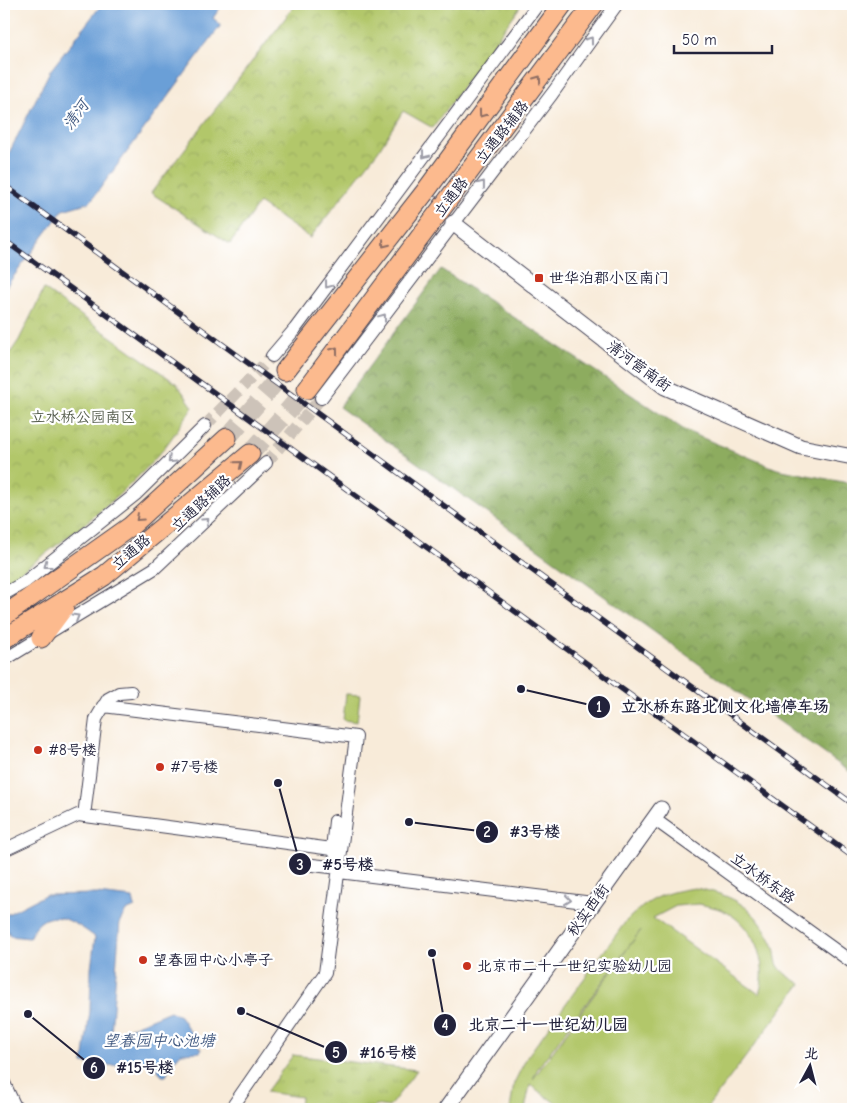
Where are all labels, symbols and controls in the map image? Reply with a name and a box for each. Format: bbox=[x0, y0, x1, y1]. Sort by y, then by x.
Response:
scale bar bbox=[674, 22, 772, 54]
text: 50 m bbox=[682, 31, 717, 49]
one-way arrow bbox=[584, 36, 593, 46]
one-way arrow bbox=[532, 76, 540, 85]
water label: 清河 bbox=[59, 94, 94, 133]
street label: 立通路辅路 bbox=[472, 97, 532, 167]
one-way arrow bbox=[479, 108, 488, 118]
one-way arrow bbox=[422, 149, 431, 159]
street label: 立通路 bbox=[430, 174, 472, 220]
one-way arrow bbox=[477, 181, 485, 190]
one-way arrow bbox=[381, 238, 390, 247]
place label: 世华泊郡小区南门 bbox=[549, 269, 669, 287]
marker: 世华泊郡小区南门 bbox=[533, 272, 545, 284]
one-way arrow bbox=[325, 279, 334, 289]
one-way arrow bbox=[377, 314, 385, 323]
street label: 清河营南街 bbox=[603, 337, 675, 395]
one-way arrow bbox=[329, 346, 339, 355]
park label: 立水桥公园南区 bbox=[30, 408, 136, 426]
one-way arrow bbox=[167, 454, 176, 463]
one-way arrow bbox=[233, 461, 242, 469]
street label: 立通路辅路 bbox=[167, 471, 235, 535]
one-way arrow bbox=[136, 512, 145, 521]
one-way arrow bbox=[200, 518, 209, 527]
street label: 立通路 bbox=[108, 530, 154, 574]
one-way arrow bbox=[43, 559, 52, 568]
one-way arrow bbox=[70, 614, 79, 624]
callout: 立水桥东路北侧文化墙停车场 bbox=[586, 691, 839, 722]
text: 1 bbox=[596, 698, 602, 716]
text: 立水桥东路北侧文化墙停车场 bbox=[621, 698, 829, 716]
place label: #8号楼 bbox=[48, 741, 97, 759]
marker: #8号楼 bbox=[32, 744, 44, 756]
place label: #7号楼 bbox=[170, 758, 218, 776]
marker: #7号楼 bbox=[154, 761, 166, 773]
callout: #3号楼 bbox=[475, 816, 571, 847]
text: 2 bbox=[483, 823, 491, 841]
text: #3号楼 bbox=[509, 823, 561, 841]
callout: #5号楼 bbox=[287, 849, 384, 880]
street label: 立水桥东路 bbox=[727, 849, 799, 907]
text: 3 bbox=[296, 856, 304, 874]
text: #5号楼 bbox=[322, 856, 374, 874]
street label: 秋实西街 bbox=[563, 880, 613, 940]
one-way arrow bbox=[565, 894, 573, 905]
place label: 望春园中心小亭子 bbox=[153, 951, 273, 969]
marker: 望春园中心小亭子 bbox=[137, 954, 149, 966]
place label: 北京市二十一世纪实验幼儿园 bbox=[477, 957, 672, 975]
marker: 北京市二十一世纪实验幼儿园 bbox=[461, 960, 473, 972]
callout: 北京二十一世纪幼儿园 bbox=[433, 1009, 638, 1040]
text: 4 bbox=[441, 1016, 449, 1034]
text: 北京二十一世纪幼儿园 bbox=[468, 1016, 628, 1034]
water label: 望春园中心池塘 bbox=[103, 1032, 217, 1050]
callout: #16号楼 bbox=[324, 1037, 427, 1068]
north arrow bbox=[784, 1040, 834, 1090]
text: 5 bbox=[332, 1044, 340, 1062]
text: #16号楼 bbox=[359, 1044, 417, 1062]
text: 北 bbox=[804, 1044, 820, 1063]
callout: #15号楼 bbox=[81, 1052, 184, 1083]
text: 6 bbox=[90, 1059, 98, 1077]
text: #15号楼 bbox=[116, 1059, 174, 1077]

